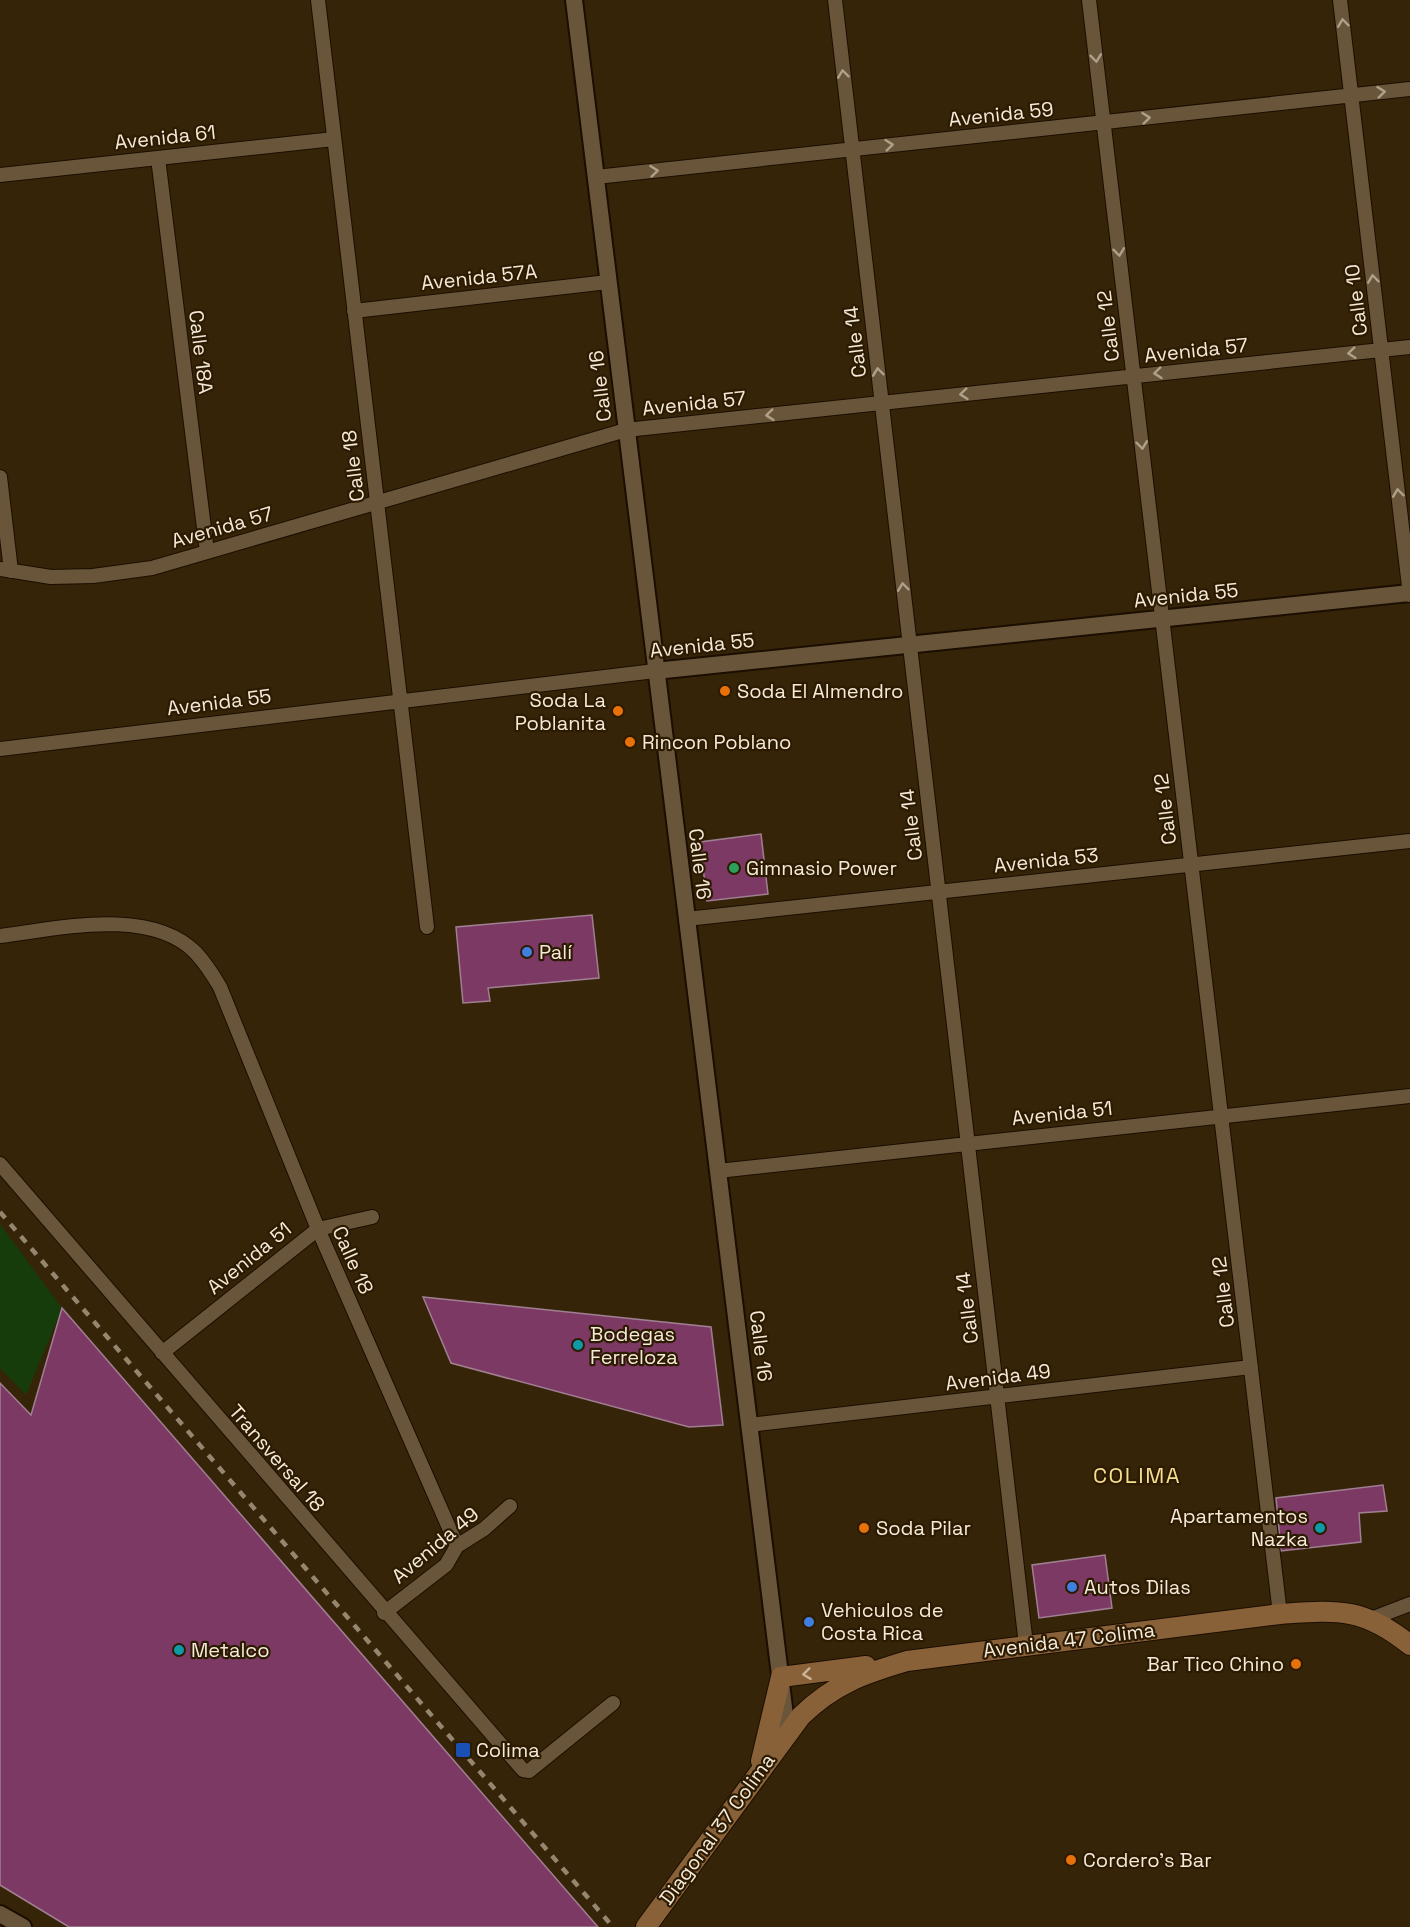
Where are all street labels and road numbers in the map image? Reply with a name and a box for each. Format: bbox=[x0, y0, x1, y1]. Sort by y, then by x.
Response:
street label: Avenida 59 bbox=[947, 96, 1055, 132]
street label: Avenida 61 bbox=[113, 119, 217, 155]
street label: Avenida 57A bbox=[420, 258, 539, 296]
street label: Calle 10 bbox=[1339, 263, 1373, 337]
street label: Calle 12 bbox=[1091, 289, 1125, 363]
street label: Calle 14 bbox=[838, 305, 872, 379]
street label: Calle 18A bbox=[183, 308, 219, 396]
street label: Avenida 57 bbox=[1143, 332, 1249, 368]
street label: Calle 16 bbox=[583, 349, 617, 423]
street label: Avenida 57 bbox=[641, 385, 747, 421]
street label: Calle 18 bbox=[336, 429, 370, 503]
street label: Avenida 57 bbox=[168, 500, 276, 554]
street label: Avenida 55 bbox=[1132, 577, 1240, 613]
street label: Avenida 55 bbox=[648, 627, 756, 663]
street label: Avenida 55 bbox=[165, 683, 273, 721]
street label: Calle 12 bbox=[1148, 772, 1182, 846]
street label: Calle 14 bbox=[894, 788, 928, 862]
street label: Calle 16 bbox=[683, 827, 717, 901]
street label: Avenida 53 bbox=[992, 842, 1100, 878]
street label: Avenida 51 bbox=[1010, 1095, 1114, 1131]
street label: Avenida 51 bbox=[202, 1216, 296, 1300]
street label: Calle 18 bbox=[326, 1222, 380, 1298]
street label: Calle 12 bbox=[1206, 1255, 1240, 1329]
street label: Calle 14 bbox=[950, 1271, 984, 1345]
street label: Calle 16 bbox=[744, 1309, 778, 1383]
street label: Avenida 49 bbox=[944, 1358, 1052, 1396]
street label: Transversal 18 bbox=[223, 1399, 331, 1517]
street label: Avenida 49 bbox=[386, 1501, 484, 1589]
street label: Avenida 47 Colima bbox=[981, 1617, 1157, 1663]
street label: Diagonal 37 Colima bbox=[653, 1748, 781, 1910]

